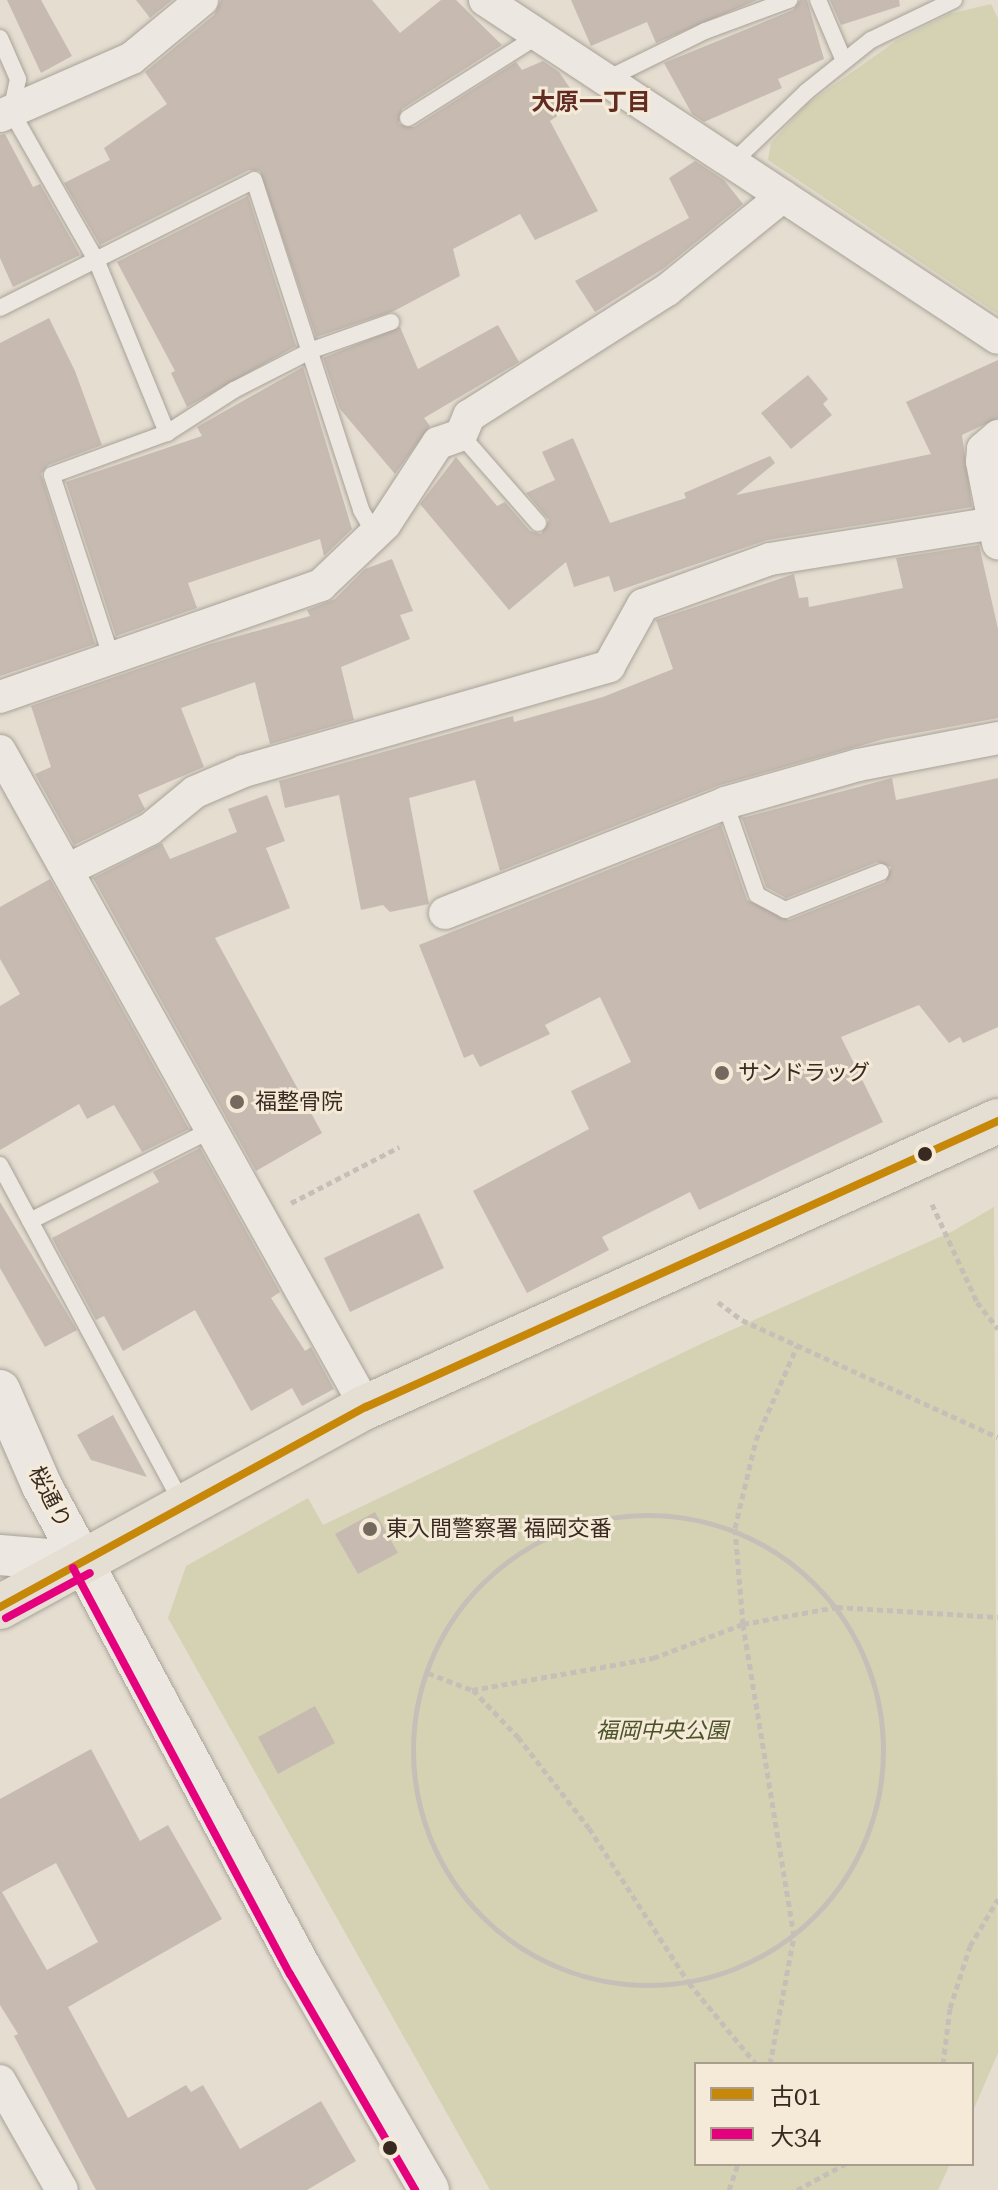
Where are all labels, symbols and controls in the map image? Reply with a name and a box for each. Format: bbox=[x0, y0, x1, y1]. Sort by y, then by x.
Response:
district label: 大原一丁目 bbox=[531, 89, 651, 117]
place label: サンドラッグ bbox=[738, 1060, 870, 1086]
marker: サンドラッグ bbox=[713, 1064, 731, 1082]
place label: 福整骨院 bbox=[255, 1089, 343, 1115]
marker: 福整骨院 bbox=[226, 1091, 248, 1113]
unlabelled marker bbox=[917, 1146, 933, 1162]
street label: 桜通り bbox=[23, 1462, 77, 1532]
place label: 東入間警察署 福岡交番 bbox=[386, 1516, 612, 1542]
marker: 東入間警察署 福岡交番 bbox=[361, 1520, 379, 1538]
park label: 福岡中央公園 bbox=[596, 1718, 728, 1744]
legend bbox=[694, 2062, 974, 2166]
text: 古01 bbox=[770, 2083, 821, 2111]
text: 大34 bbox=[770, 2123, 821, 2151]
unlabelled marker bbox=[382, 2140, 398, 2156]

